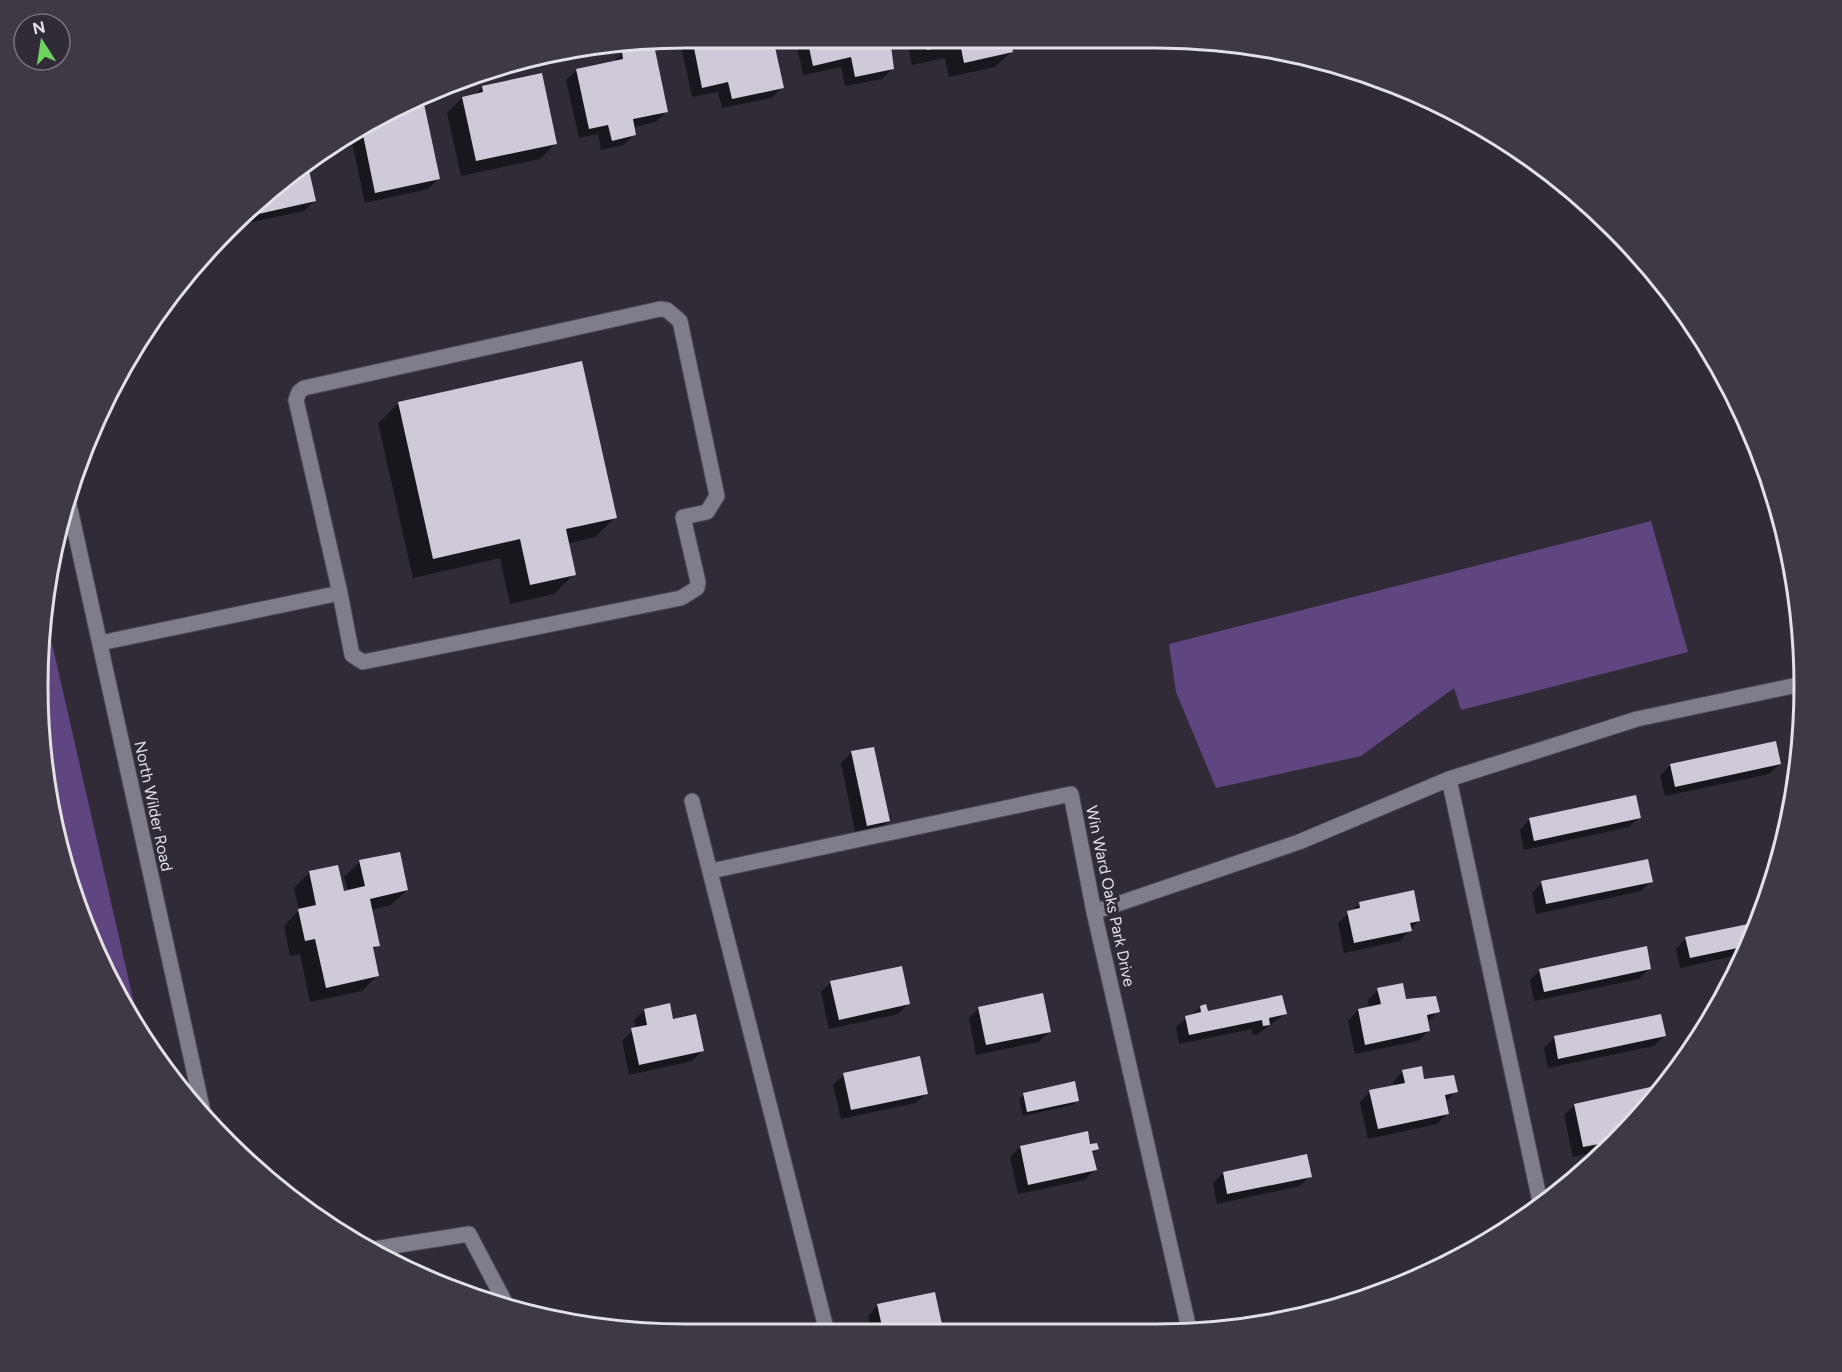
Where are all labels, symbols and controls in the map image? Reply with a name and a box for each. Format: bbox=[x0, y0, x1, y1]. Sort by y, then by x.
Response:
north arrow bbox=[12, 12, 72, 72]
text: N bbox=[31, 17, 47, 38]
street label: North Wilder Road bbox=[130, 739, 177, 873]
street label: Win Ward Oaks Park Drive bbox=[1082, 804, 1139, 989]

